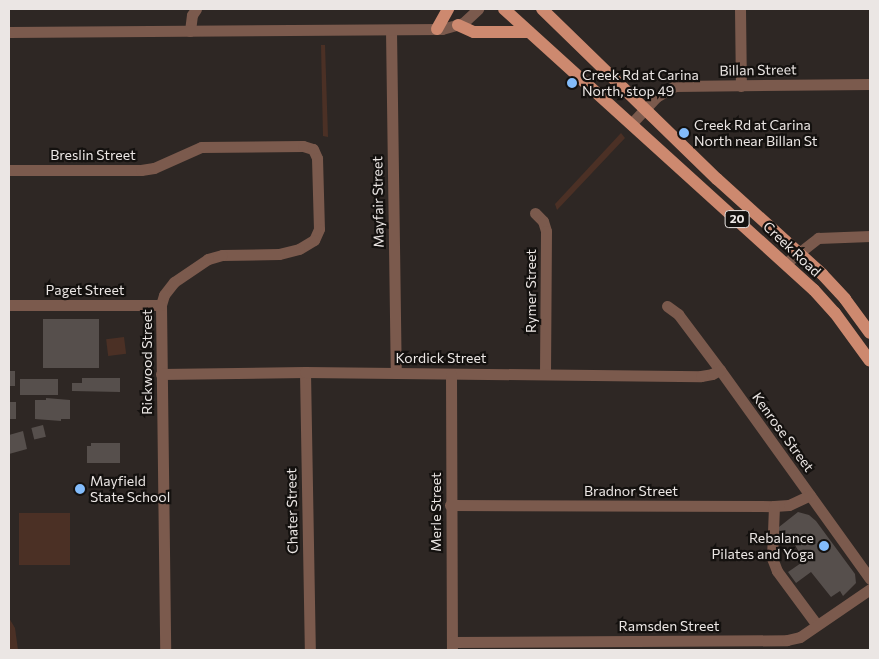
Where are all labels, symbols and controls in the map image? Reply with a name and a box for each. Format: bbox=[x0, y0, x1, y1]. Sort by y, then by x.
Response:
street label: Billan Street bbox=[719, 61, 797, 79]
place label: Creek Rd at Carina North, stop 49 bbox=[582, 67, 699, 100]
marker: Creek Rd at Carina North, stop 49 bbox=[566, 77, 578, 89]
place label: Creek Rd at Carina North near Billan St bbox=[694, 117, 818, 150]
marker: Creek Rd at Carina North near Billan St bbox=[678, 127, 690, 139]
street label: Breslin Street bbox=[50, 147, 136, 163]
street label: Mayfair Street bbox=[369, 156, 387, 248]
road number: 20 bbox=[724, 210, 750, 228]
street label: Creek Road bbox=[760, 218, 824, 280]
street label: Rymer Street bbox=[523, 249, 539, 333]
street label: Paget Street bbox=[46, 282, 124, 298]
street label: Rickwood Street bbox=[139, 309, 155, 415]
street label: Kordick Street bbox=[395, 350, 487, 366]
street label: Kenrose Street bbox=[749, 389, 817, 475]
street label: Chater Street bbox=[283, 468, 301, 554]
street label: Merle Street bbox=[428, 472, 444, 552]
place label: Mayfield State School bbox=[90, 473, 170, 506]
marker: Mayfield State School bbox=[74, 483, 86, 495]
street label: Bradnor Street bbox=[584, 483, 678, 499]
place label: Rebalance Pilates and Yoga bbox=[712, 530, 814, 562]
marker: Rebalance Pilates and Yoga bbox=[818, 540, 830, 552]
street label: Ramsden Street bbox=[619, 618, 719, 634]

